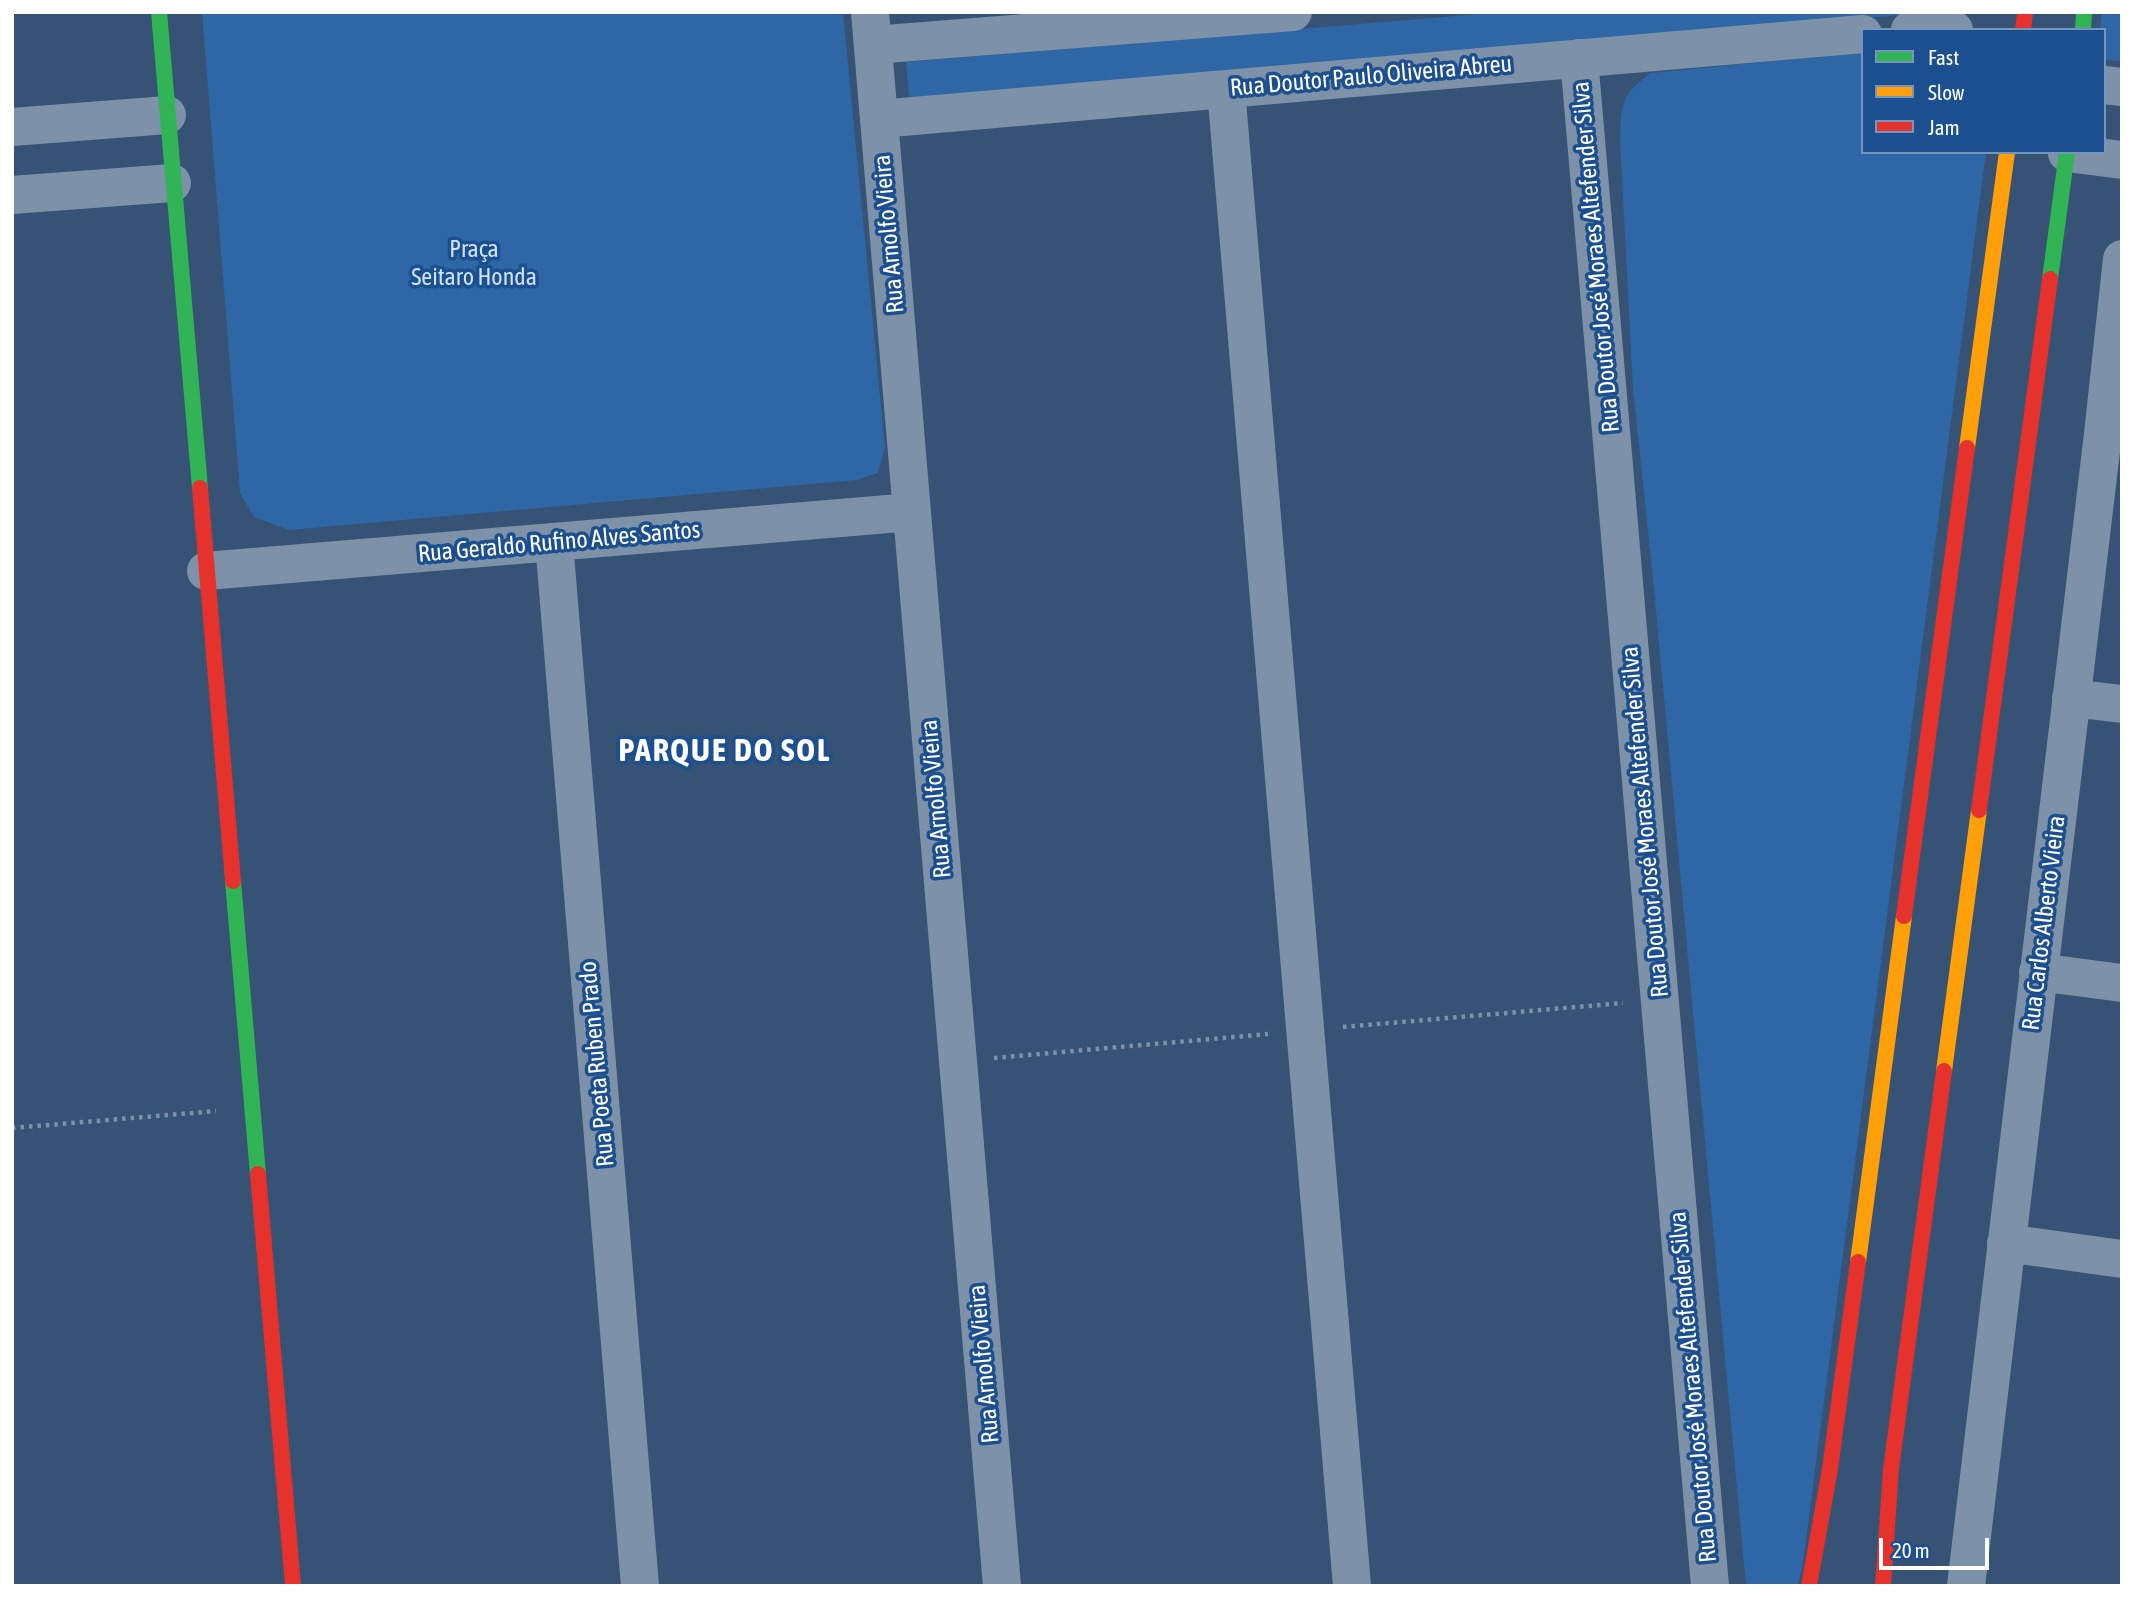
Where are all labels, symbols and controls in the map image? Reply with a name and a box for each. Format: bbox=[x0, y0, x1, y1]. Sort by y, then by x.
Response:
legend bbox=[1861, 28, 2106, 154]
text: Fast bbox=[1928, 45, 1959, 69]
street label: Rua Doutor Paulo Oliveira Abreu bbox=[1229, 49, 1513, 103]
street label: Rua Doutor José Moraes Altefender Silva bbox=[1566, 80, 1626, 434]
text: Slow bbox=[1928, 80, 1964, 104]
text: Jam bbox=[1928, 115, 1960, 139]
street label: Rua Arnolfo Vieira bbox=[868, 154, 910, 314]
park label: Praça Seitaro Honda bbox=[411, 235, 537, 291]
street label: Rua Geraldo Rufino Alves Santos bbox=[417, 515, 701, 569]
street label: Rua Doutor José Moraes Altefender Silva bbox=[1615, 645, 1675, 999]
street label: Rua Arnolfo Vieira bbox=[915, 719, 957, 879]
district label: PARQUE DO SOL bbox=[620, 732, 830, 770]
street label: Rua Carlos Alberto Vieira bbox=[2017, 814, 2071, 1032]
street label: Rua Poeta Ruben Prado bbox=[574, 960, 620, 1168]
street label: Rua Doutor José Moraes Altefender Silva bbox=[1663, 1210, 1723, 1564]
street label: Rua Arnolfo Vieira bbox=[963, 1284, 1005, 1444]
scale bar bbox=[1882, 1524, 1992, 1568]
text: 20 m bbox=[1892, 1538, 1930, 1562]

